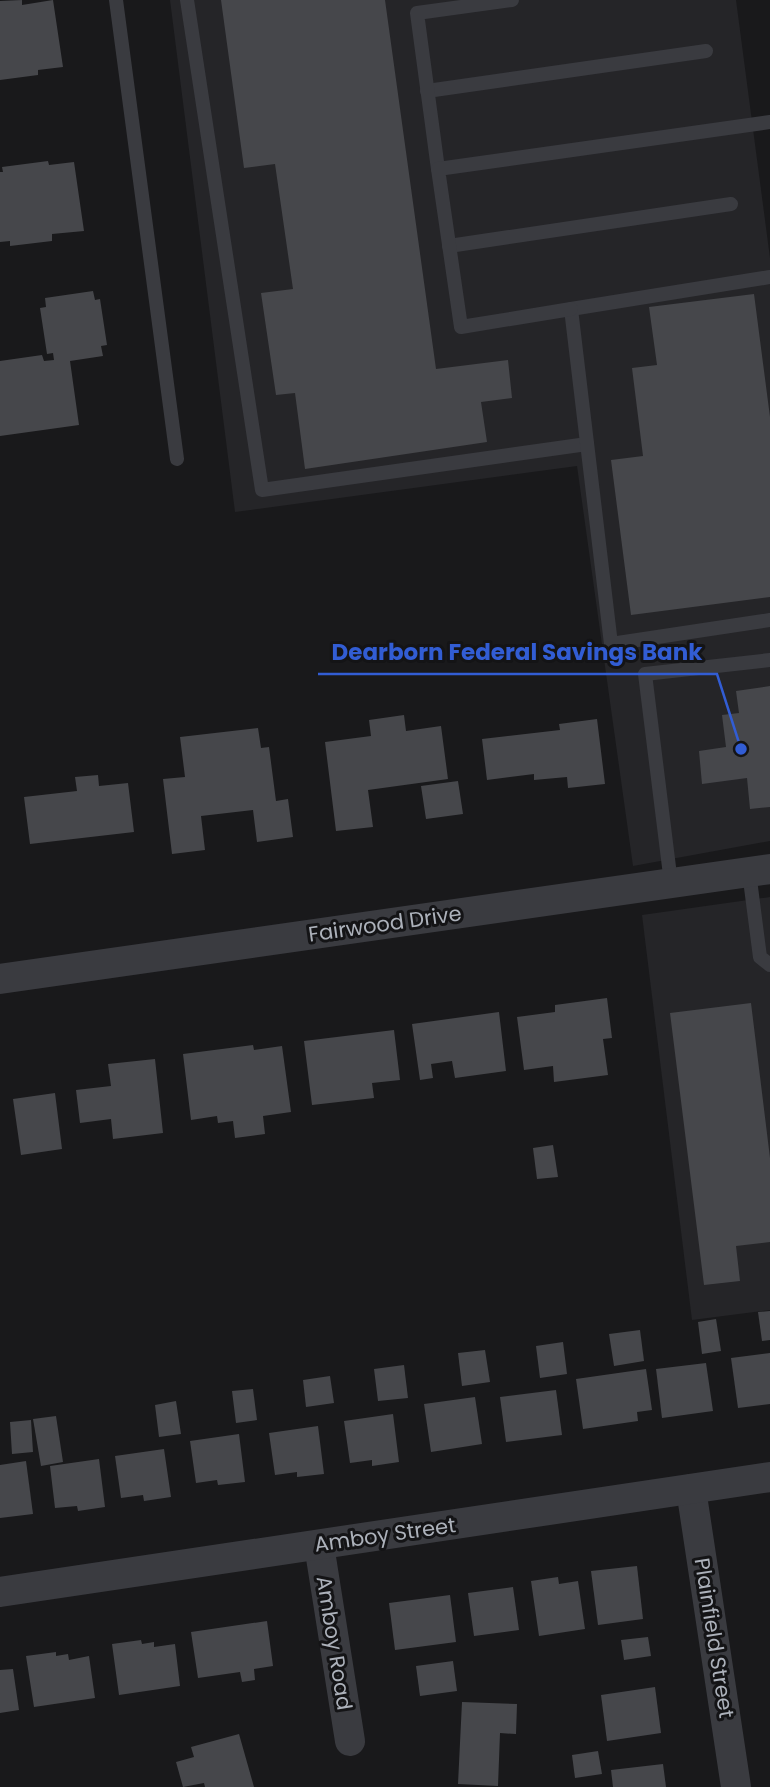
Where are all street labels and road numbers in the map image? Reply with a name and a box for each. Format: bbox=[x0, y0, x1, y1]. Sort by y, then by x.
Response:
street label: Fairwood Drive bbox=[306, 898, 463, 949]
street label: Amboy Street bbox=[312, 1510, 457, 1559]
street label: Plainfield Street bbox=[688, 1556, 741, 1720]
street label: Amboy Road bbox=[310, 1574, 359, 1712]

